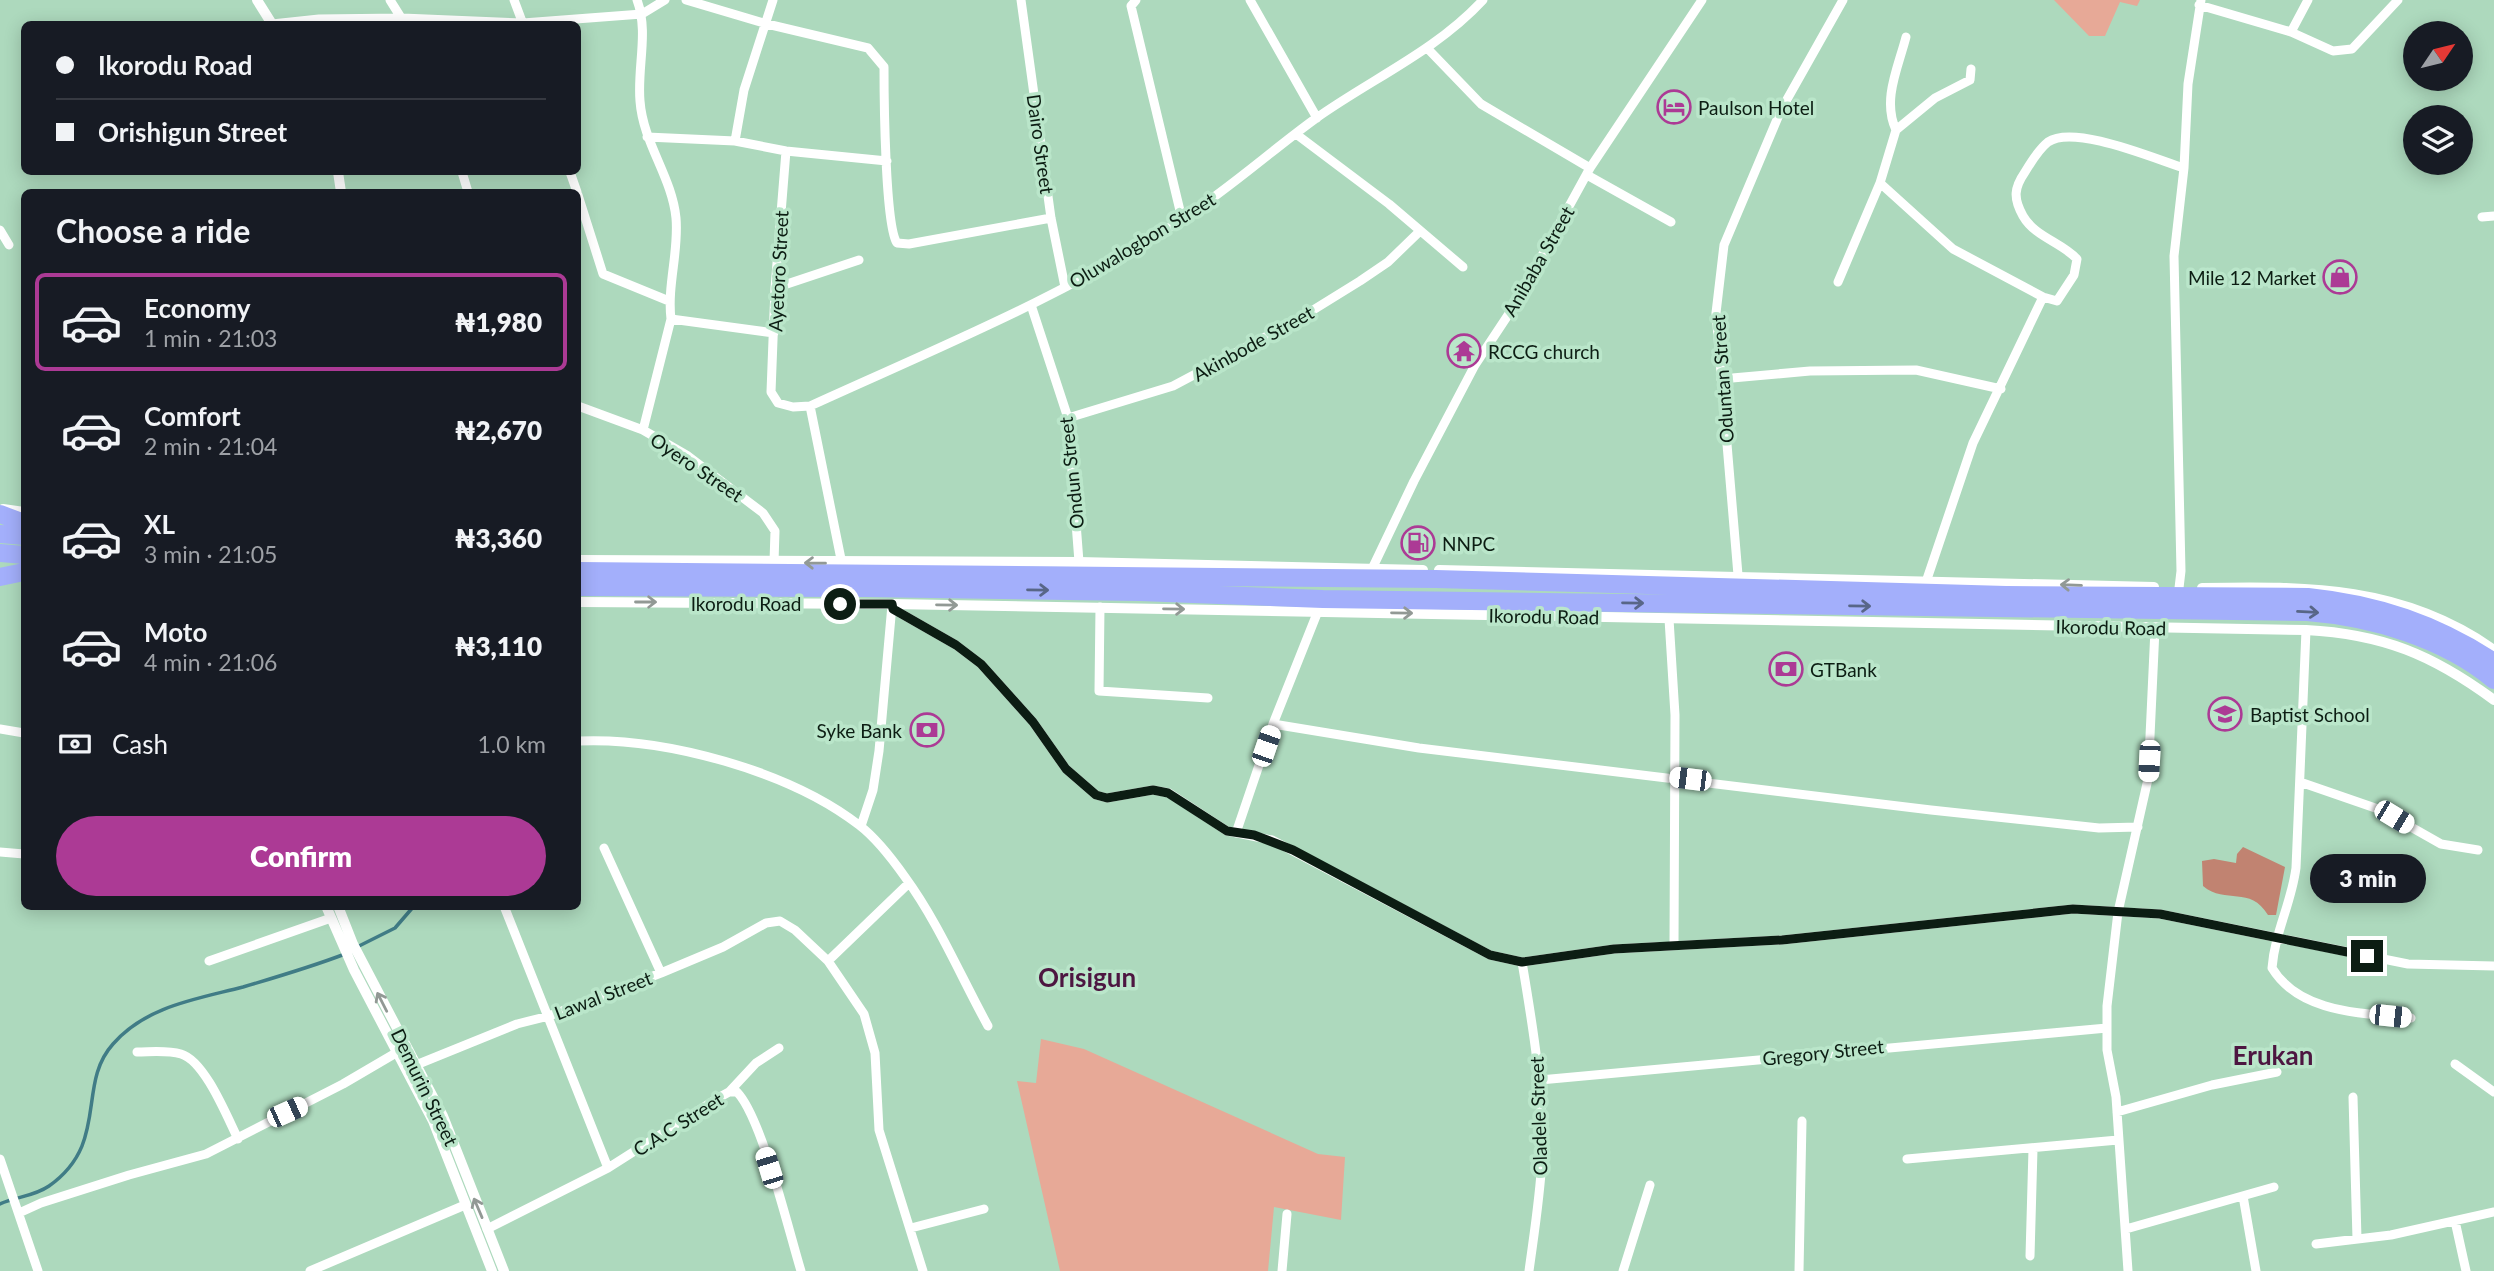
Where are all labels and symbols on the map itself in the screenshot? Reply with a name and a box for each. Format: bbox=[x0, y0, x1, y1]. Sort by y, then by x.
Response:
north arrow bbox=[2403, 21, 2473, 91]
hotel icon: Paulson Hotel bbox=[1655, 88, 1693, 126]
street label: Dairo Street bbox=[1023, 93, 1059, 195]
place label: Paulson Hotel bbox=[1698, 96, 1814, 119]
street label: Oluwalogbon Street bbox=[1065, 187, 1219, 293]
street label: Anibaba Street bbox=[1497, 202, 1579, 320]
street label: Ayetoro Street bbox=[763, 210, 793, 332]
shop icon: Mile 12 Market bbox=[2321, 258, 2359, 296]
place label: Mile 12 Market bbox=[2188, 266, 2316, 289]
street label: Akinbode Street bbox=[1189, 300, 1318, 386]
street label: Oduntan Street bbox=[1706, 314, 1738, 444]
temple icon: RCCG church bbox=[1445, 332, 1483, 370]
place label: RCCG church bbox=[1488, 340, 1600, 363]
street label: Ondun Street bbox=[1054, 416, 1088, 530]
street label: Oyero Street bbox=[646, 428, 748, 507]
fuel station icon: NNPC bbox=[1399, 524, 1437, 562]
place label: NNPC bbox=[1442, 532, 1495, 555]
one-way arrow bbox=[804, 556, 827, 570]
one-way arrow bbox=[2060, 578, 2083, 592]
one-way arrow bbox=[1026, 583, 1049, 597]
route start bbox=[824, 588, 856, 620]
street label: Ikorodu Road bbox=[691, 592, 801, 615]
one-way arrow bbox=[634, 596, 657, 609]
one-way arrow bbox=[1621, 596, 1644, 610]
one-way arrow bbox=[935, 598, 958, 611]
one-way arrow bbox=[1848, 600, 1871, 613]
one-way arrow bbox=[1162, 602, 1185, 615]
street label: Ikorodu Road bbox=[1489, 604, 1599, 628]
one-way arrow bbox=[1390, 606, 1413, 620]
one-way arrow bbox=[2296, 606, 2319, 619]
street label: Ikorodu Road bbox=[2056, 615, 2166, 639]
bank icon: GTBank bbox=[1767, 650, 1805, 688]
place label: GTBank bbox=[1810, 658, 1877, 681]
school or university icon: Baptist School bbox=[2206, 695, 2244, 733]
place label: Baptist School bbox=[2250, 703, 2370, 726]
bank icon: Syke Bank bbox=[908, 711, 946, 749]
place label: Syke Bank bbox=[817, 719, 902, 742]
car bbox=[1250, 723, 1283, 769]
car bbox=[2138, 739, 2161, 783]
car bbox=[1668, 766, 1713, 792]
car bbox=[2371, 797, 2418, 837]
callout: 3 min bbox=[2309, 855, 2425, 904]
route end bbox=[2351, 940, 2383, 972]
district label: Orisigun bbox=[1038, 961, 1136, 993]
street label: Lawal Street bbox=[551, 966, 655, 1024]
one-way arrow bbox=[375, 992, 389, 1013]
car bbox=[2369, 1003, 2412, 1029]
street label: Demurin Street bbox=[387, 1025, 463, 1150]
street label: Gregory Street bbox=[1761, 1034, 1885, 1070]
district label: Erukan bbox=[2233, 1039, 2313, 1071]
street label: Oladele Street bbox=[1524, 1056, 1552, 1176]
street label: C.A.C Street bbox=[629, 1087, 727, 1161]
car bbox=[264, 1094, 311, 1130]
car bbox=[753, 1145, 786, 1191]
one-way arrow bbox=[471, 1197, 484, 1219]

